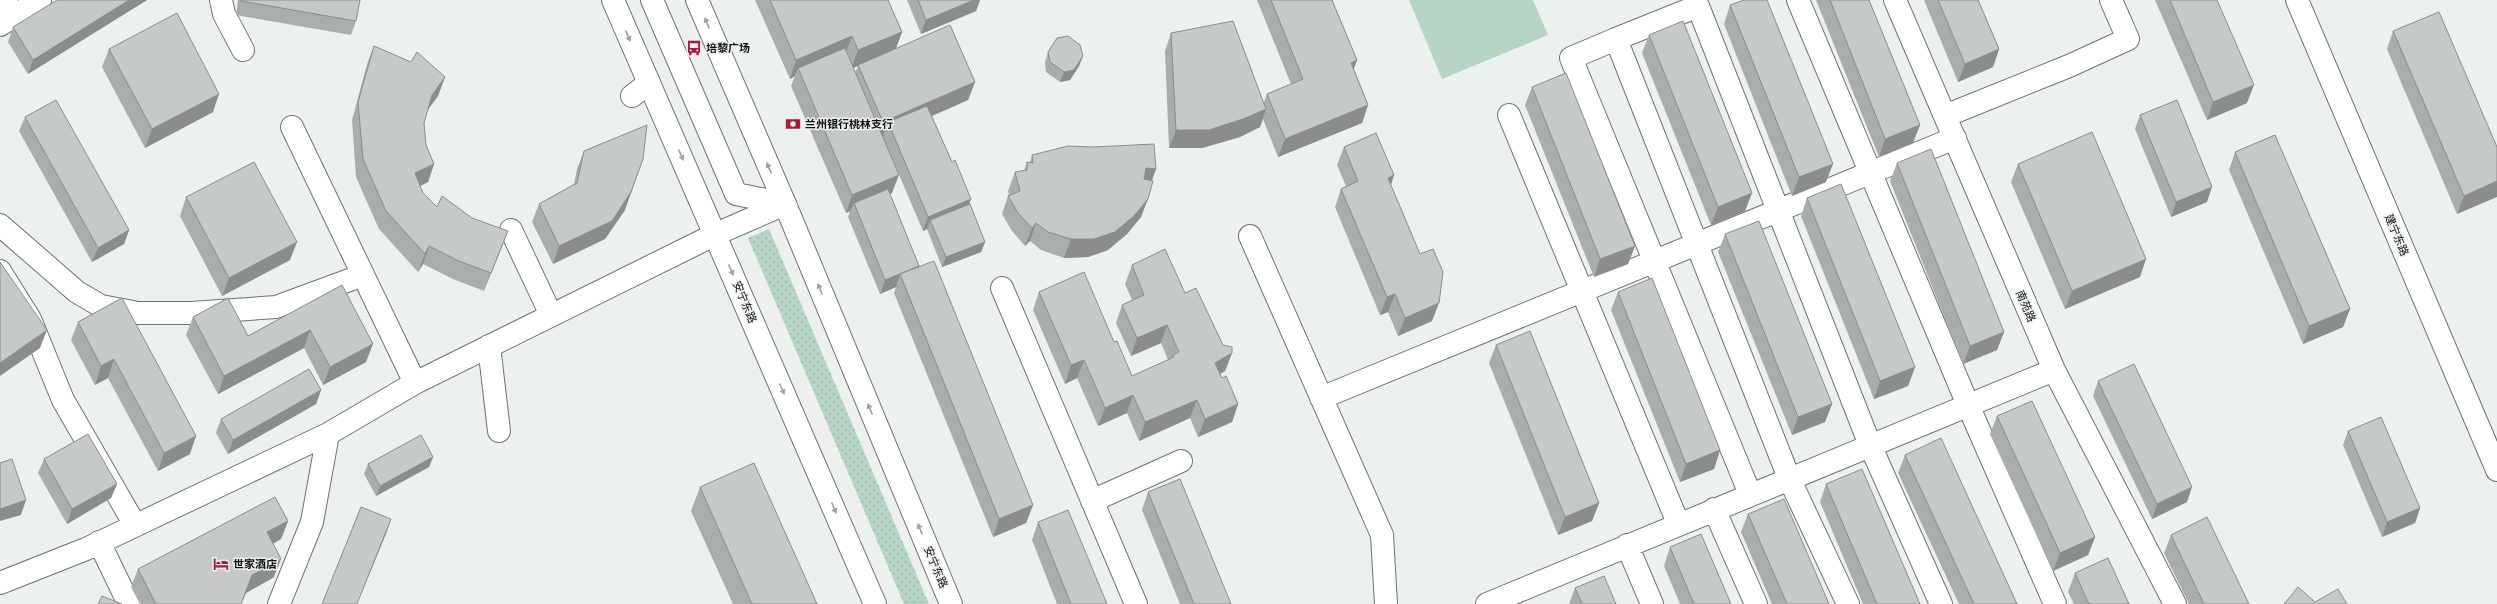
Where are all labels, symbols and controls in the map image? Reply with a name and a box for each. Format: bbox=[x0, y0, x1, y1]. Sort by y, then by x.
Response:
one-way arrow bbox=[703, 17, 710, 29]
one-way arrow bbox=[626, 30, 632, 42]
bus stop icon: 培黎广场 bbox=[685, 39, 703, 57]
place label: 培黎广场 bbox=[706, 40, 750, 55]
bank icon: 兰州银行桃林支行 bbox=[784, 115, 802, 133]
place label: 兰州银行桃林支行 bbox=[805, 116, 893, 131]
one-way arrow bbox=[678, 149, 684, 160]
one-way arrow bbox=[766, 162, 773, 174]
street label: 建宁东路 bbox=[2382, 212, 2413, 258]
one-way arrow bbox=[728, 264, 734, 275]
street label: 安宁东路 bbox=[730, 279, 761, 325]
one-way arrow bbox=[817, 283, 823, 295]
street label: 南苑路 bbox=[2013, 288, 2040, 324]
one-way arrow bbox=[779, 384, 785, 395]
one-way arrow bbox=[867, 403, 873, 415]
one-way arrow bbox=[831, 503, 837, 514]
one-way arrow bbox=[917, 524, 923, 535]
street label: 安宁东路 bbox=[921, 544, 952, 590]
hotel icon: 世家酒店 bbox=[212, 555, 230, 573]
place label: 世家酒店 bbox=[233, 556, 277, 571]

